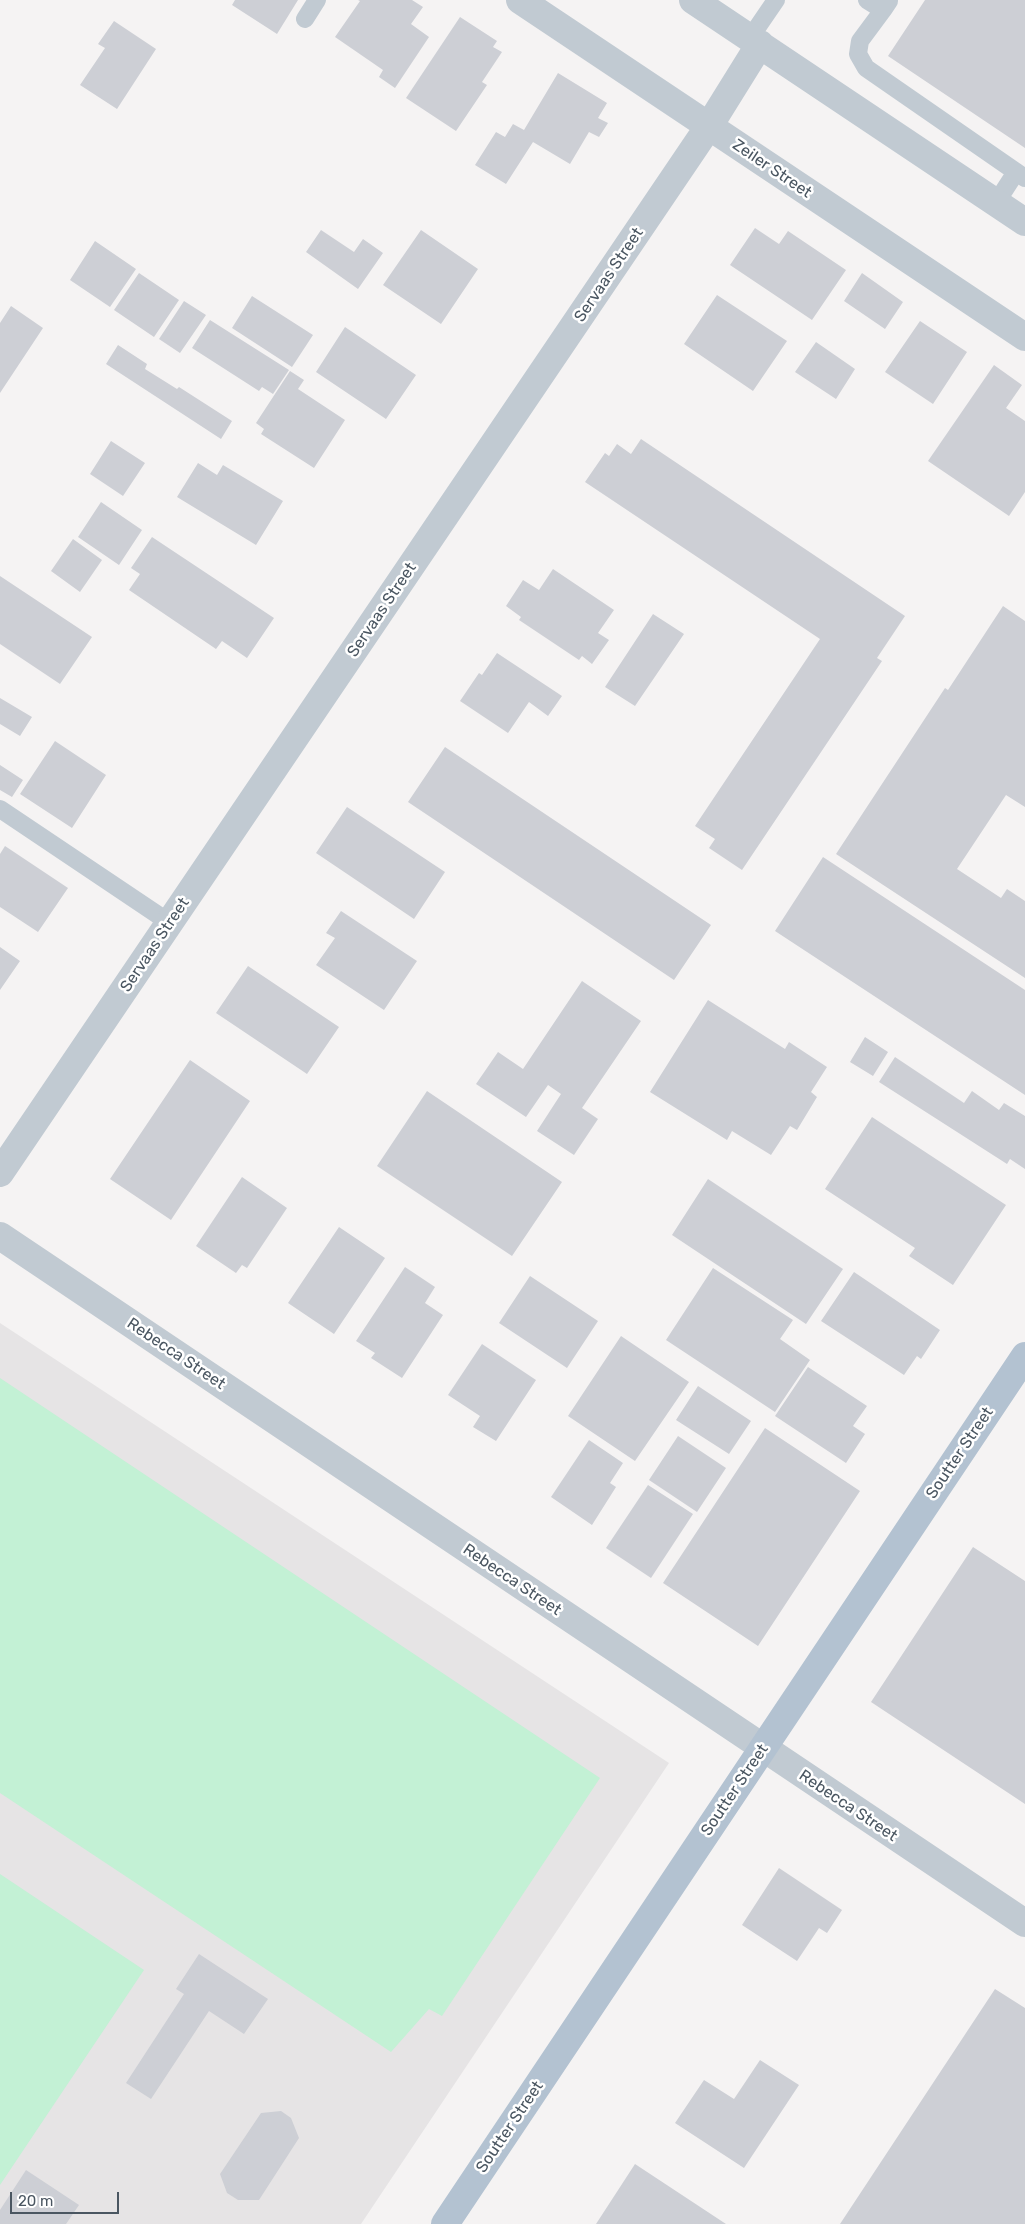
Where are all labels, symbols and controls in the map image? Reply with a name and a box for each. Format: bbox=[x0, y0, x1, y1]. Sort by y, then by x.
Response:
street label: Zeiler Street bbox=[729, 136, 815, 202]
street label: Servaas Street bbox=[570, 224, 648, 326]
street label: Servaas Street bbox=[343, 559, 421, 661]
street label: Servaas Street bbox=[116, 894, 194, 996]
street label: Rebecca Street bbox=[123, 1314, 229, 1394]
street label: Soutter Street bbox=[922, 1403, 998, 1503]
street label: Rebecca Street bbox=[459, 1540, 565, 1620]
street label: Soutter Street bbox=[697, 1740, 773, 1840]
street label: Rebecca Street bbox=[795, 1766, 901, 1846]
street label: Soutter Street bbox=[472, 2077, 548, 2177]
scale bar bbox=[12, 2182, 121, 2214]
text: 20 m bbox=[18, 2192, 53, 2210]

